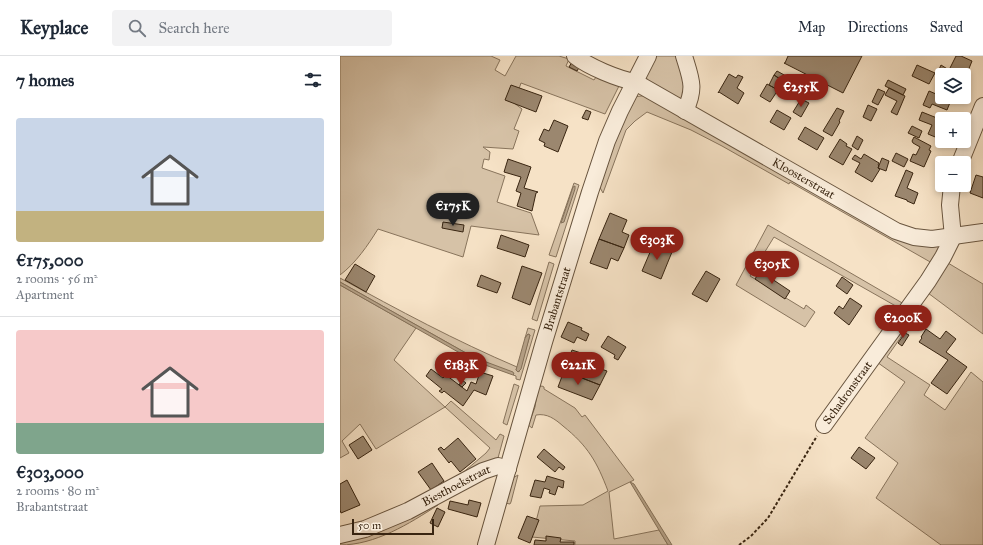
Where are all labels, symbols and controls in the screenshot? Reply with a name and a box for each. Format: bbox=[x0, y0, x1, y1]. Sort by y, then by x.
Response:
search box bbox=[112, 10, 392, 46]
text: Keyplace bbox=[20, 16, 88, 39]
icon: search bbox=[126, 17, 148, 39]
text: Search here bbox=[158, 19, 229, 37]
text: Map bbox=[798, 19, 825, 36]
text: Directions bbox=[847, 19, 908, 36]
text: Saved bbox=[930, 19, 963, 36]
map controls bbox=[935, 68, 971, 192]
button: layers bbox=[935, 68, 971, 104]
icon: filters bbox=[302, 69, 324, 91]
text: 7 homes bbox=[16, 70, 74, 91]
pin: €255K bbox=[773, 74, 829, 108]
text: €255K bbox=[783, 79, 819, 95]
button: + bbox=[935, 112, 971, 148]
icon: home bbox=[134, 144, 206, 216]
street label: Kloosterstraat bbox=[770, 155, 838, 202]
button: − bbox=[935, 156, 971, 192]
pin: €175K bbox=[425, 193, 481, 227]
text: €175K bbox=[435, 198, 471, 214]
pin: €303K bbox=[629, 227, 685, 261]
text: €303K bbox=[639, 232, 675, 248]
text: €175,000 bbox=[16, 250, 84, 271]
pin: €305K bbox=[744, 251, 800, 285]
text: €305K bbox=[754, 256, 790, 272]
street label: Brabantstraat bbox=[541, 264, 574, 333]
text: 2 rooms · 56 m² bbox=[16, 271, 98, 287]
text: Apartment bbox=[16, 287, 74, 303]
pin: €200K bbox=[875, 305, 931, 339]
text: €200K bbox=[884, 310, 922, 326]
pin: €183K bbox=[433, 352, 489, 386]
pin: €221K bbox=[550, 352, 606, 386]
icon: home bbox=[134, 356, 206, 428]
text: €183K bbox=[444, 357, 478, 373]
text: €221K bbox=[560, 357, 596, 373]
street label: Schadronstraat bbox=[820, 358, 875, 427]
text: €303,000 bbox=[16, 462, 84, 483]
street label: Biesthoekstraat bbox=[420, 462, 493, 509]
text: 2 rooms · 80 m² bbox=[16, 483, 99, 499]
text: Brabantstraat bbox=[16, 499, 88, 515]
scale bar bbox=[352, 517, 434, 536]
text: 50 m bbox=[358, 519, 381, 532]

